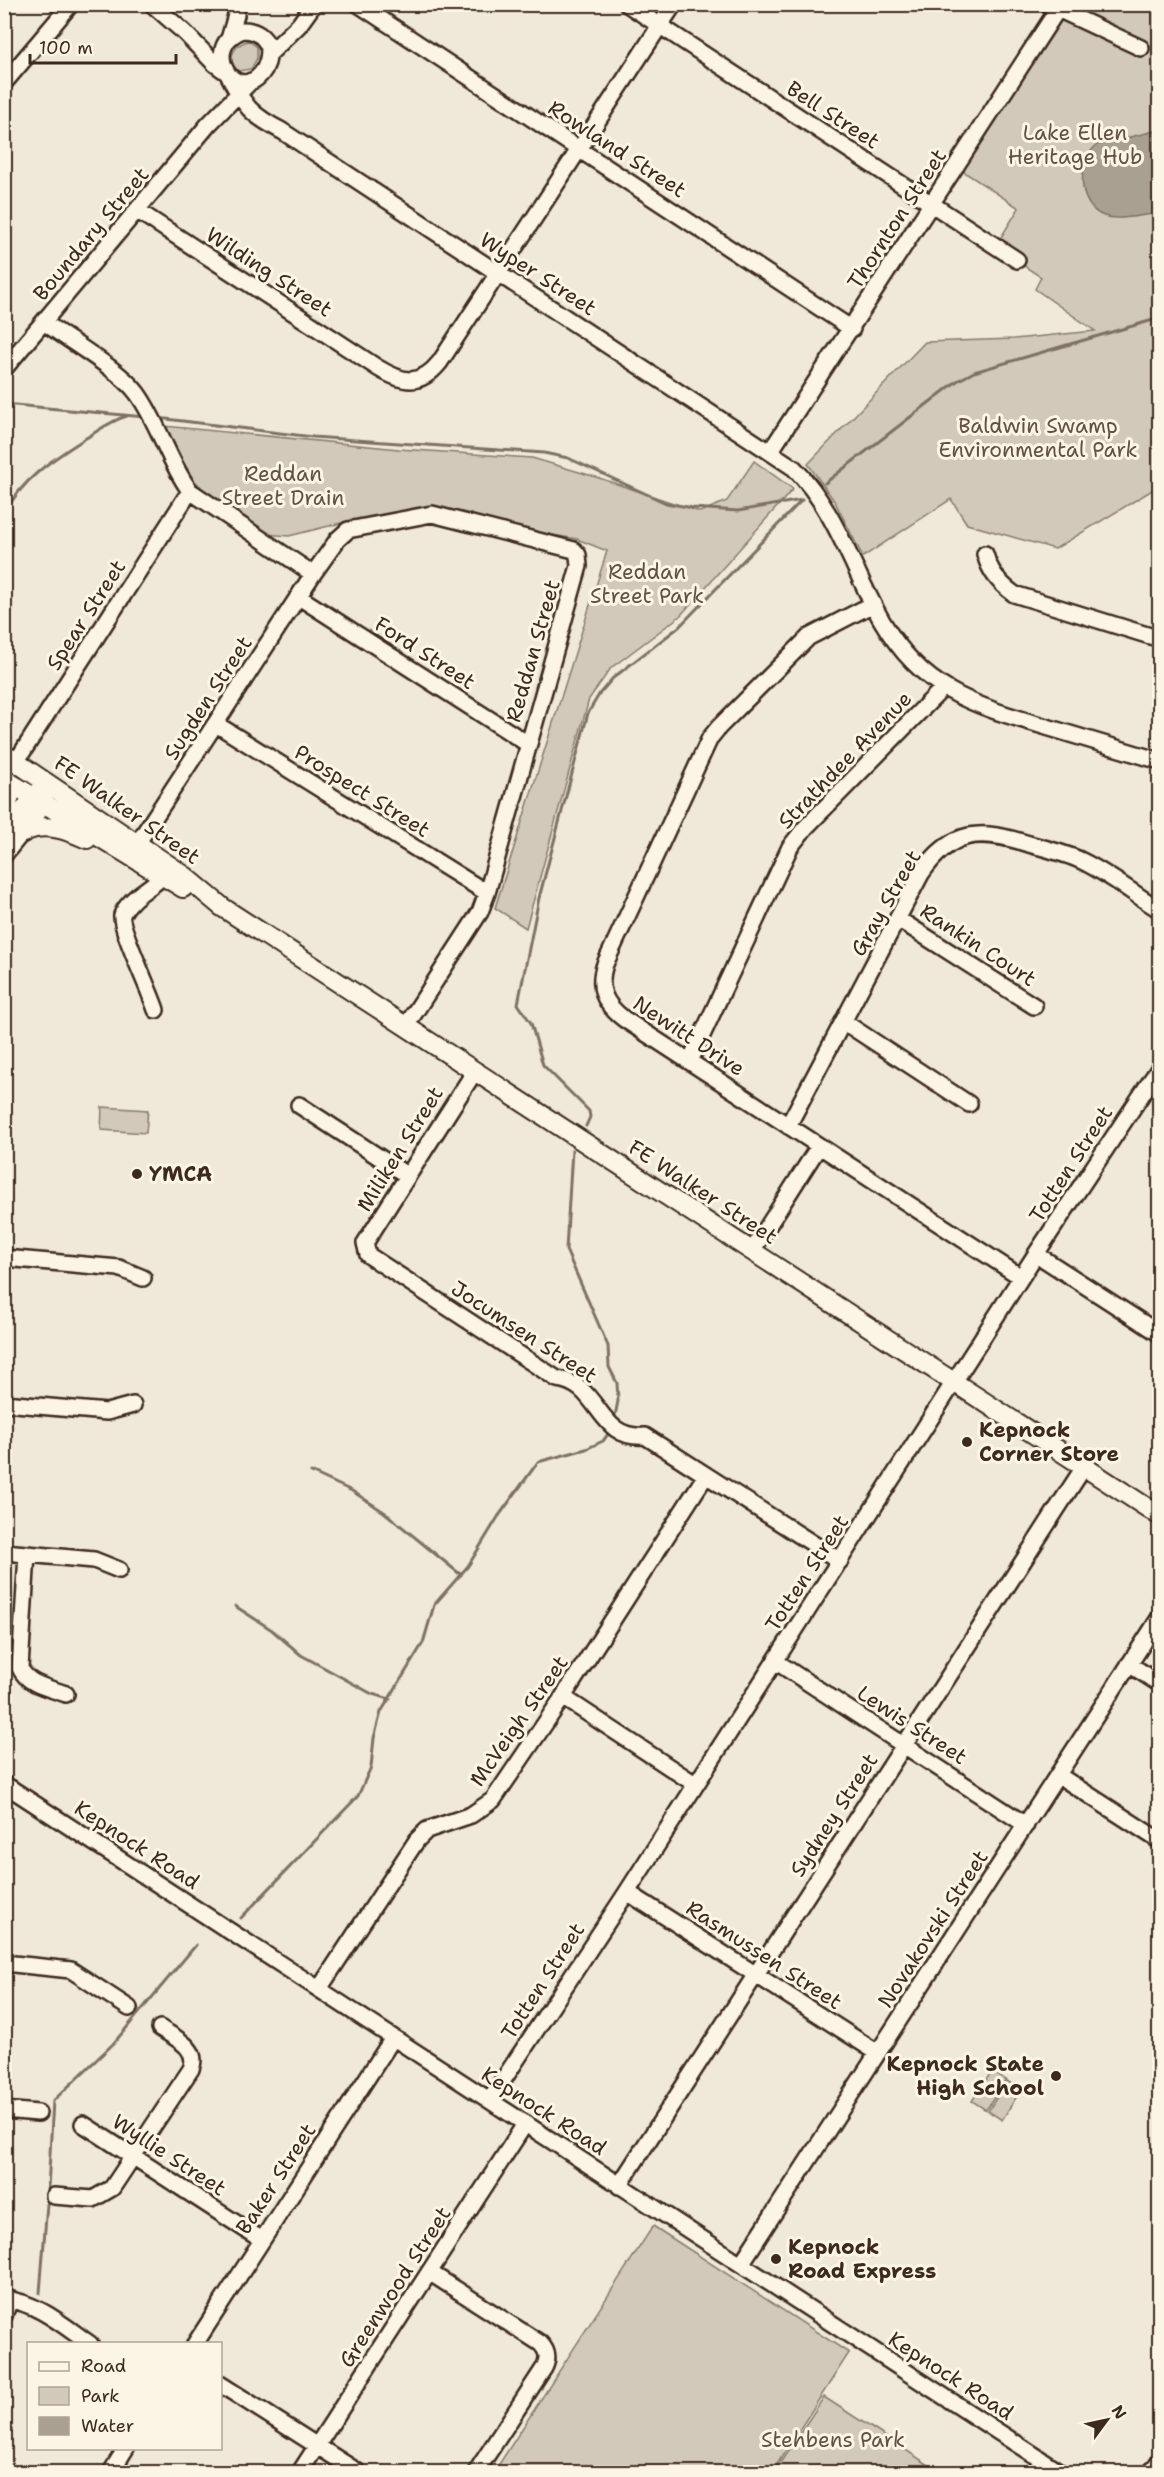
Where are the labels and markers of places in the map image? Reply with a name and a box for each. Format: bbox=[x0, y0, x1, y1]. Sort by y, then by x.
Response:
place label: YMCA bbox=[149, 1160, 212, 1188]
marker: YMCA bbox=[130, 1167, 144, 1181]
place label: Kepnock Corner Store bbox=[979, 1416, 1119, 1468]
marker: Kepnock Corner Store bbox=[960, 1435, 974, 1449]
place label: Kepnock State High School bbox=[887, 2050, 1044, 2102]
marker: Kepnock State High School bbox=[1049, 2069, 1063, 2083]
place label: Kepnock Road Express bbox=[788, 2233, 936, 2285]
marker: Kepnock Road Express bbox=[769, 2252, 783, 2266]

